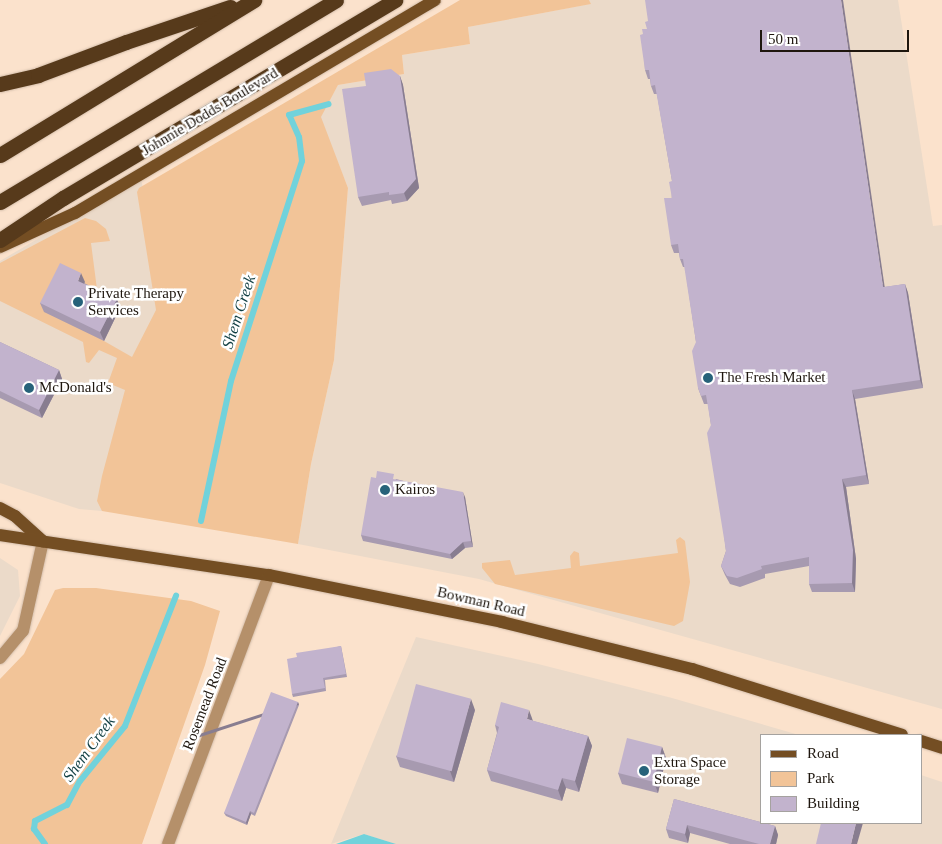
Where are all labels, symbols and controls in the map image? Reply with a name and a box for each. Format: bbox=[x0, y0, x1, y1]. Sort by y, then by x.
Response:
scale bar bbox=[762, 20, 911, 52]
text: 50 m bbox=[768, 31, 798, 47]
street label: Johnnie Dodds Boulevard bbox=[139, 64, 281, 160]
water label: Shem Creek bbox=[218, 273, 260, 351]
place label: Private Therapy Services bbox=[88, 284, 184, 319]
marker: Private Therapy Services bbox=[72, 296, 84, 308]
place label: The Fresh Market bbox=[718, 369, 825, 387]
marker: The Fresh Market bbox=[702, 372, 714, 384]
place label: McDonald's bbox=[39, 379, 112, 397]
marker: McDonald's bbox=[23, 382, 35, 394]
place label: Kairos bbox=[395, 481, 435, 499]
marker: Kairos bbox=[379, 484, 391, 496]
street label: Bowman Road bbox=[435, 583, 527, 621]
street label: Rosemead Road bbox=[179, 655, 231, 753]
water label: Shem Creek bbox=[59, 713, 119, 785]
legend bbox=[760, 734, 922, 824]
text: Road bbox=[807, 745, 839, 761]
place label: Extra Space Storage bbox=[654, 753, 726, 788]
marker: Extra Space Storage bbox=[638, 765, 650, 777]
text: Park bbox=[807, 770, 835, 786]
text: Building bbox=[807, 795, 860, 811]

